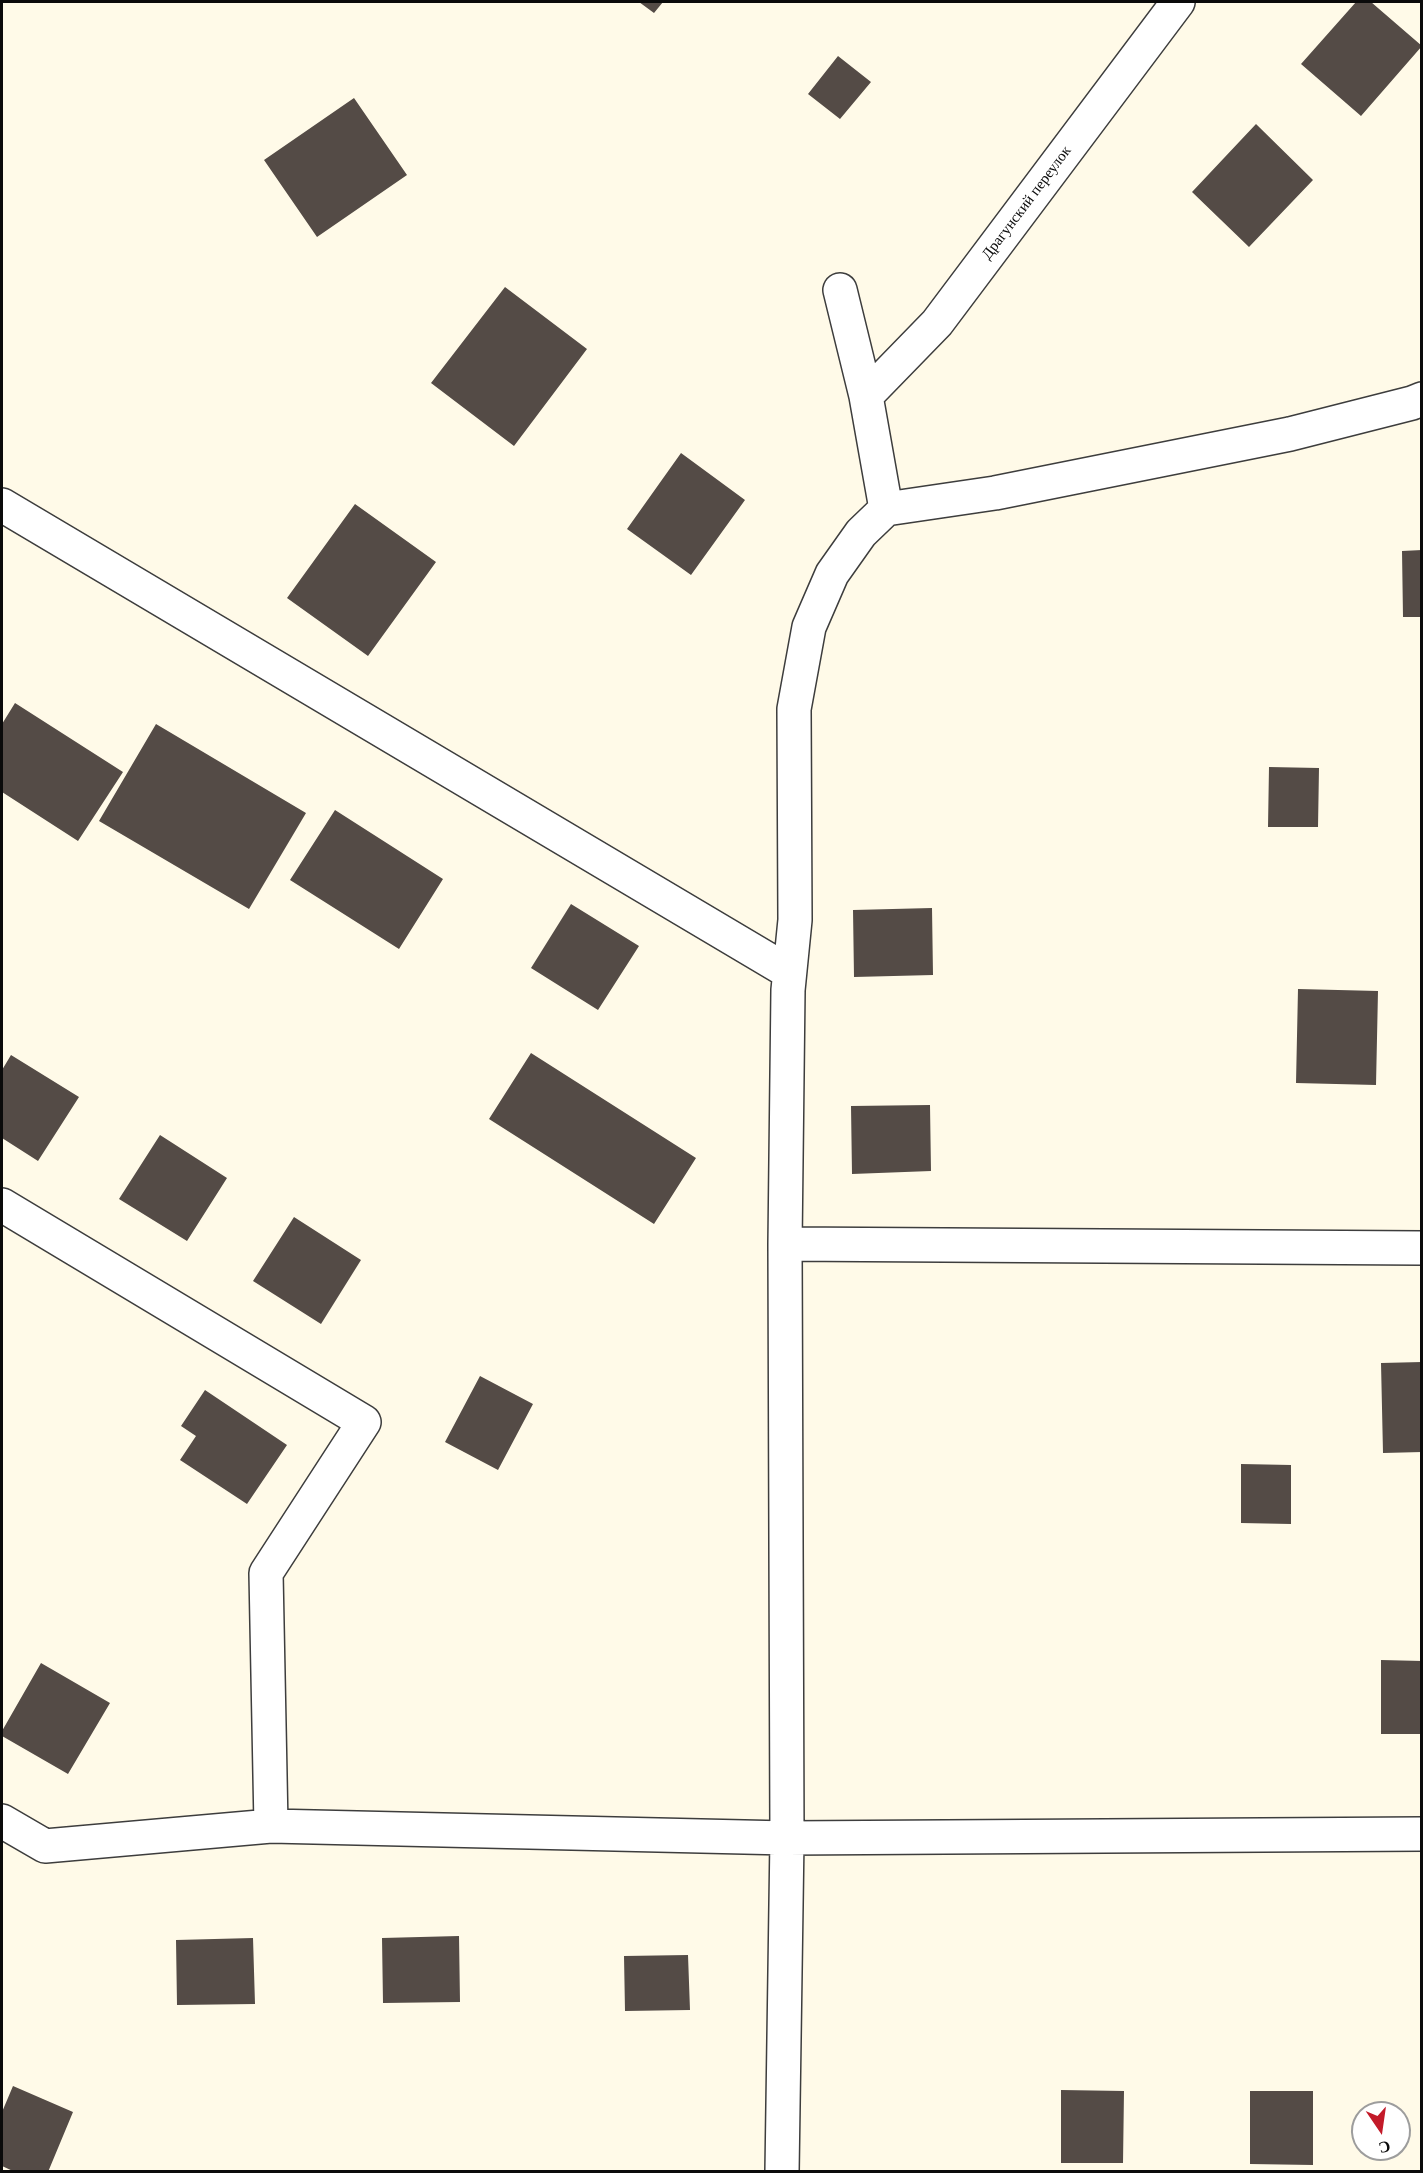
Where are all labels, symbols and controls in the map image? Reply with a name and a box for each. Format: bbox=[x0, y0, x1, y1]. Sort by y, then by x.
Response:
street label: Драгунский переулок bbox=[978, 143, 1076, 263]
north arrow bbox=[1351, 2101, 1411, 2161]
text: С bbox=[1377, 2137, 1392, 2157]

